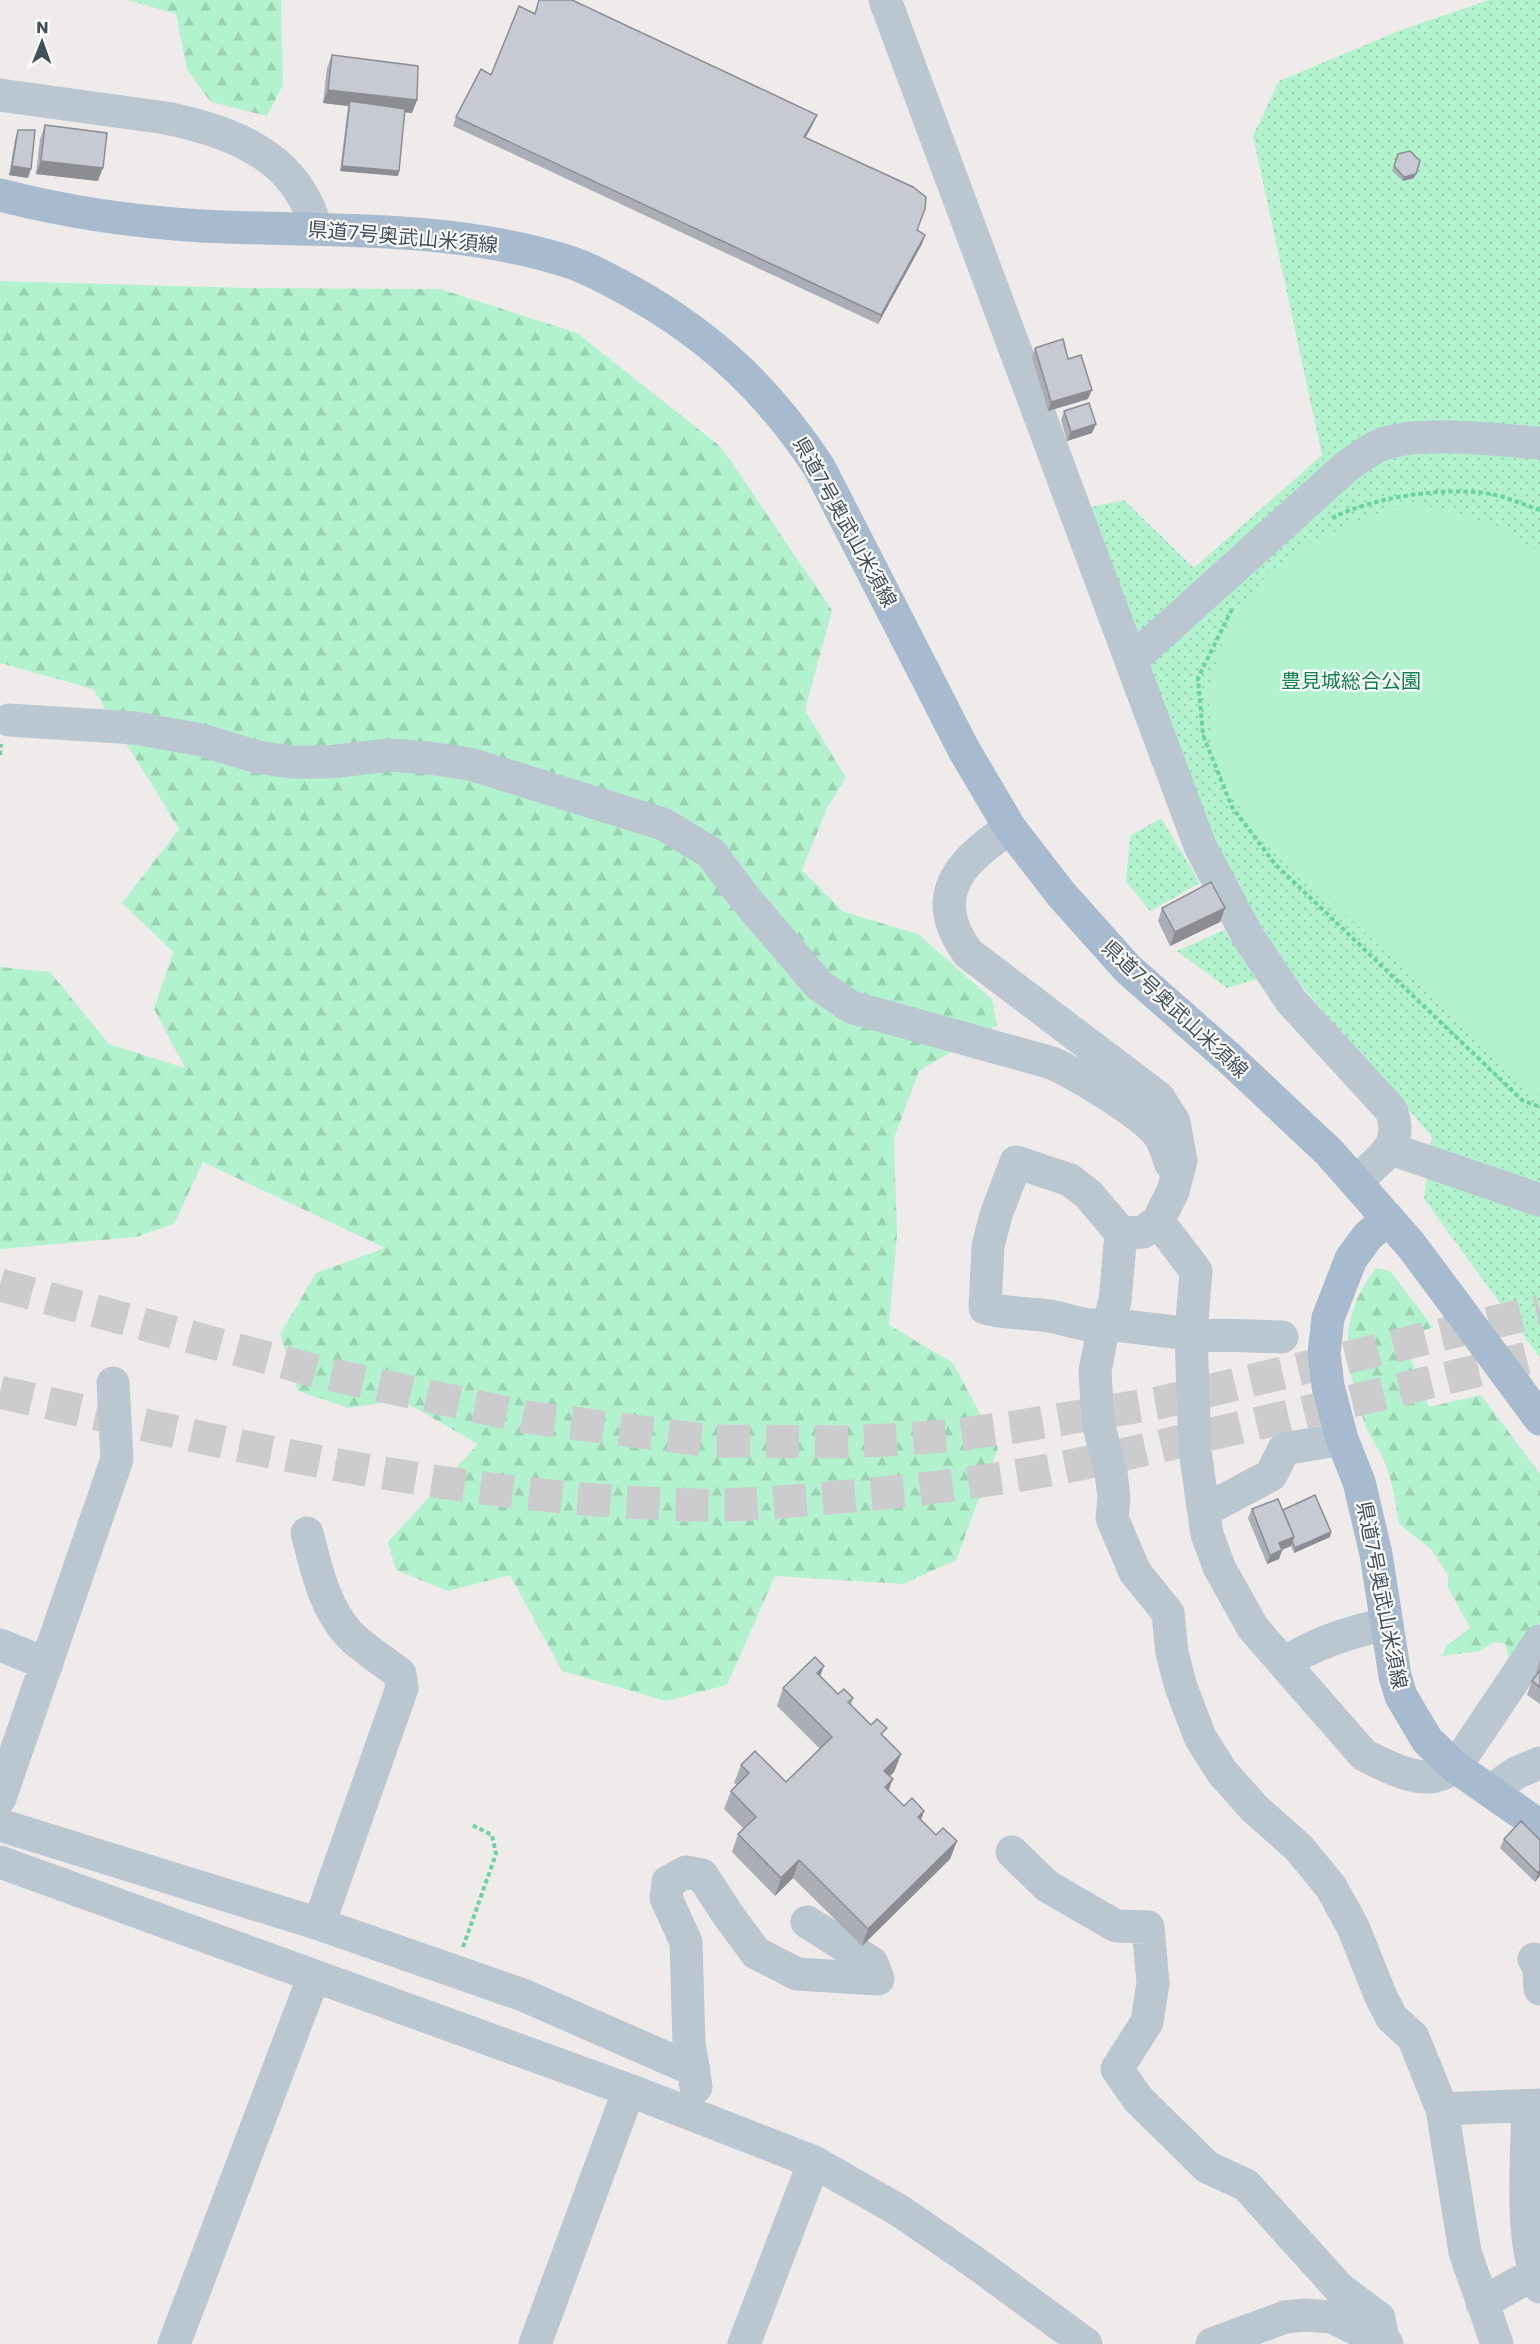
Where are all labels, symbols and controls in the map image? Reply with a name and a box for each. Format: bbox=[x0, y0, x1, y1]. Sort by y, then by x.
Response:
north arrow bbox=[12, 12, 72, 72]
text: N bbox=[36, 16, 48, 39]
street label: 県道7号奥武山米須線 bbox=[307, 215, 499, 259]
street label: 県道7号奥武山米須線 bbox=[786, 432, 904, 612]
park label: 豊見城総合公園 bbox=[1281, 667, 1421, 695]
street label: 県道7号奥武山米須線 bbox=[1096, 934, 1254, 1084]
street label: 県道7号奥武山米須線 bbox=[1350, 1499, 1414, 1691]

